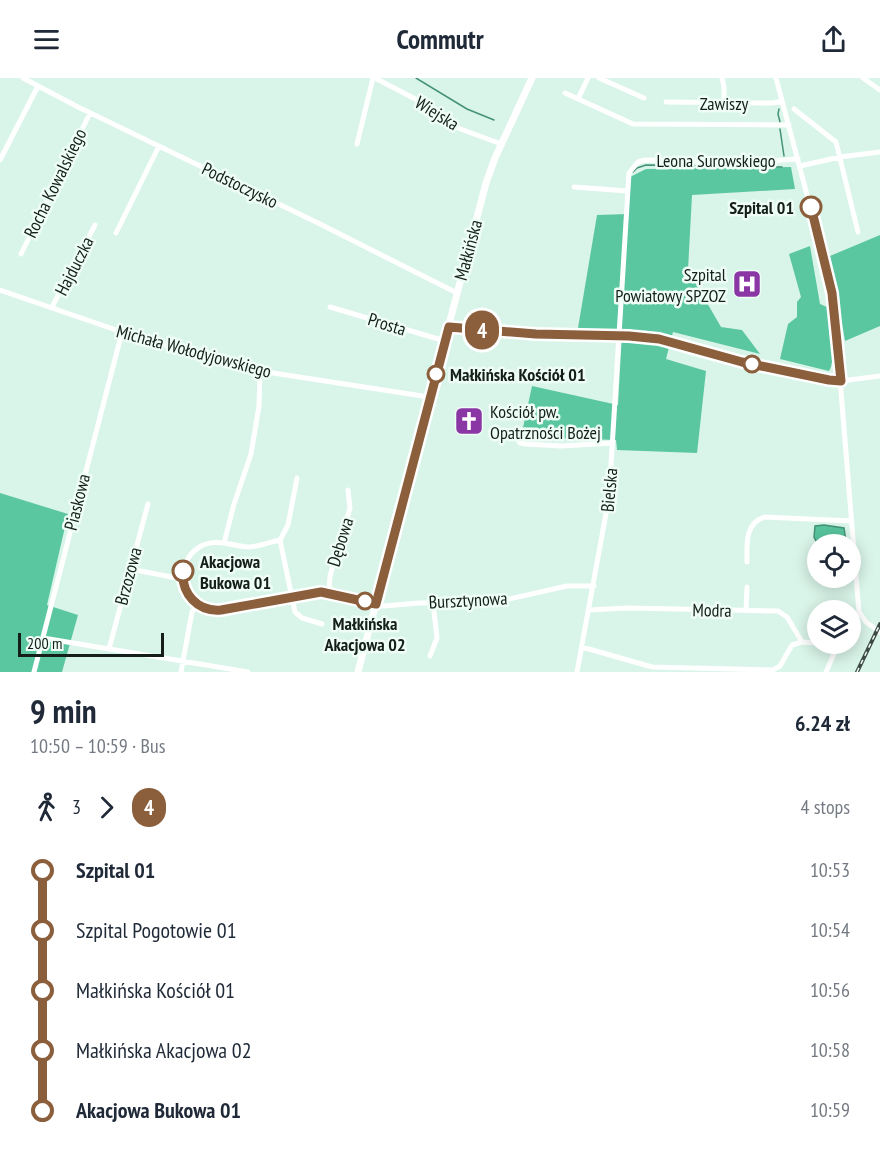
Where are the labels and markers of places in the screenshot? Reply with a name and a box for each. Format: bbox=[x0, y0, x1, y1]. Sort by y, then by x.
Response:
place label: Szpital 01 bbox=[729, 196, 794, 219]
marker: Szpital 01 bbox=[800, 196, 822, 218]
place label: Szpital Powiatowy SPZOZ bbox=[615, 263, 727, 307]
hospital icon: Szpital Powiatowy SPZOZ bbox=[731, 268, 763, 300]
unlabelled marker bbox=[743, 355, 761, 373]
place label: Małkińska Kościół 01 bbox=[450, 363, 586, 386]
marker: Małkińska Kościół 01 bbox=[427, 365, 445, 383]
place label: Kościół pw. Opatrzności Bożej bbox=[490, 400, 601, 444]
church icon: Kościół pw. Opatrzności Bożej bbox=[453, 405, 485, 437]
place label: Akacjowa Bukowa 01 bbox=[199, 550, 271, 594]
marker: Akacjowa Bukowa 01 bbox=[172, 560, 194, 582]
marker: Małkińska Akacjowa 02 bbox=[356, 592, 374, 610]
place label: Małkińska Akacjowa 02 bbox=[323, 612, 406, 656]

